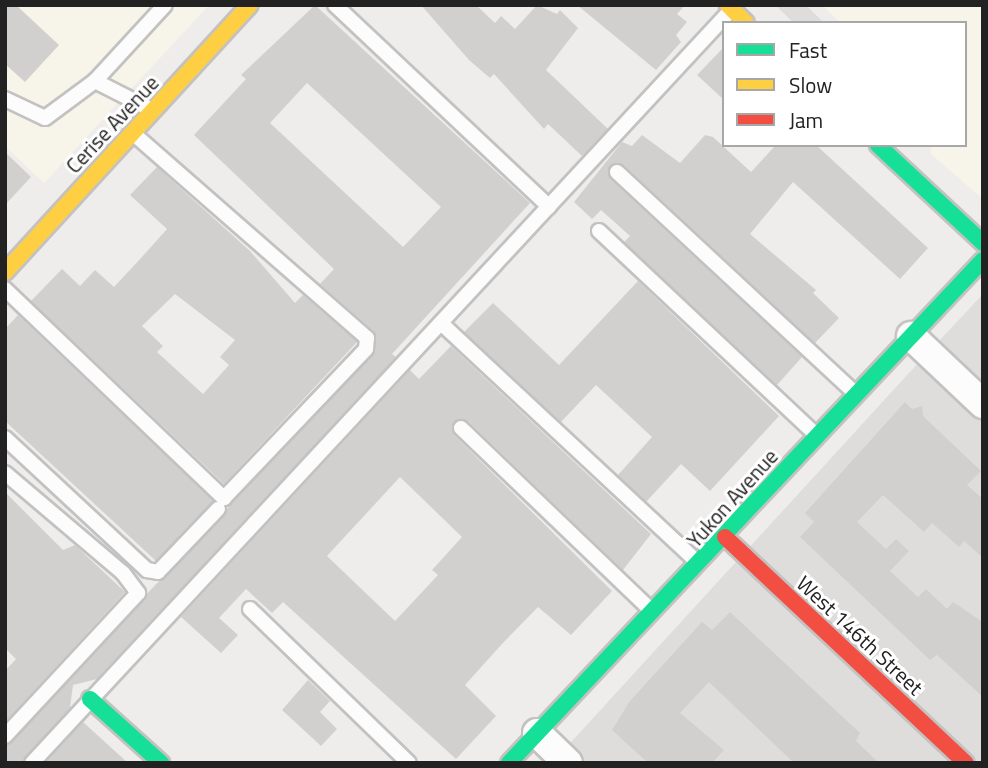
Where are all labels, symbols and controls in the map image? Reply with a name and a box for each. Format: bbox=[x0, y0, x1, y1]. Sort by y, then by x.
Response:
legend bbox=[722, 21, 967, 147]
text: Fast bbox=[789, 34, 827, 66]
text: Slow bbox=[789, 69, 832, 101]
street label: Cerise Avenue bbox=[60, 70, 164, 178]
text: Jam bbox=[789, 104, 823, 136]
street label: Yukon Avenue bbox=[681, 444, 783, 552]
street label: West 146th Street bbox=[792, 570, 928, 700]

